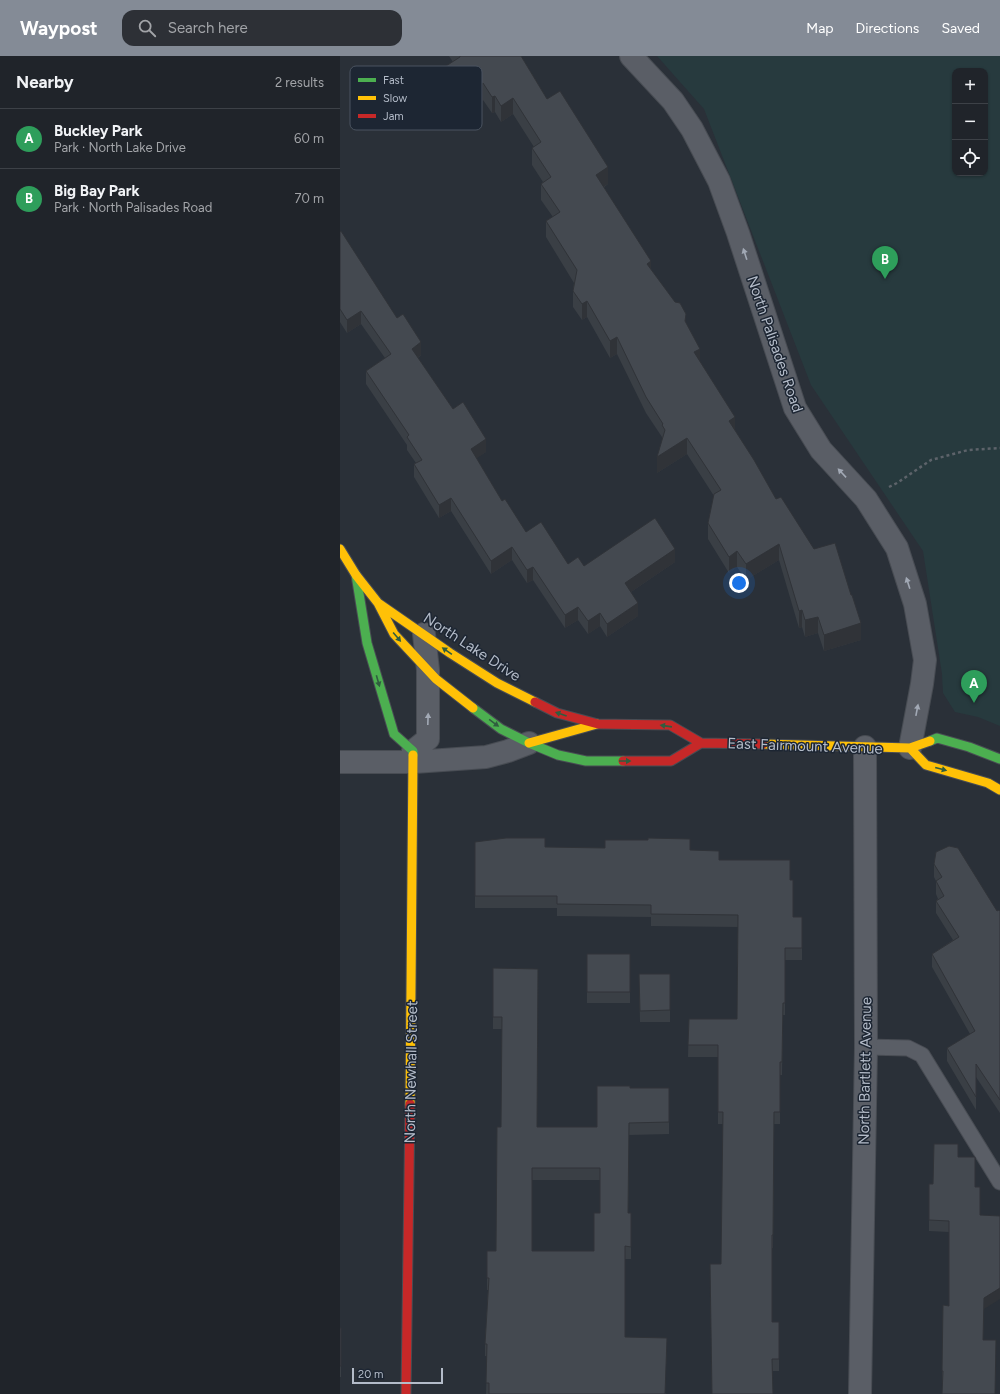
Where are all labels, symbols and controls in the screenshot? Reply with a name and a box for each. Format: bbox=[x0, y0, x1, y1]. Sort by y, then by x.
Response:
search box bbox=[122, 10, 402, 46]
text: Waypost bbox=[20, 17, 98, 40]
icon: search bbox=[136, 17, 158, 39]
text: Search here bbox=[168, 19, 248, 37]
text: Map bbox=[806, 20, 834, 37]
text: Directions bbox=[856, 20, 919, 37]
text: Saved bbox=[941, 20, 980, 37]
legend bbox=[350, 66, 482, 130]
map controls bbox=[952, 68, 988, 176]
button: + bbox=[952, 68, 988, 104]
text: Nearby bbox=[16, 72, 74, 92]
text: Fast bbox=[383, 74, 404, 87]
text: 2 results bbox=[275, 75, 324, 90]
text: Slow bbox=[383, 92, 407, 105]
button: − bbox=[952, 104, 988, 140]
text: Jam bbox=[383, 110, 404, 123]
text: Buckley Park bbox=[54, 122, 143, 140]
text: A bbox=[24, 131, 34, 146]
text: 60 m bbox=[294, 131, 324, 146]
text: Park · North Lake Drive bbox=[54, 140, 186, 155]
button: locate bbox=[952, 140, 988, 176]
text: Big Bay Park bbox=[54, 182, 140, 200]
text: B bbox=[25, 191, 33, 206]
text: 70 m bbox=[294, 191, 324, 206]
text: Park · North Palisades Road bbox=[54, 200, 212, 215]
pin: B bbox=[872, 246, 898, 279]
one-way arrow bbox=[742, 248, 748, 260]
street label: North Palisades Road bbox=[743, 273, 807, 415]
one-way arrow bbox=[837, 468, 846, 478]
your location bbox=[729, 573, 749, 593]
one-way arrow bbox=[905, 576, 911, 588]
street label: North Lake Drive bbox=[420, 609, 524, 685]
one-way arrow bbox=[393, 631, 402, 642]
one-way arrow bbox=[442, 647, 453, 655]
pin: A bbox=[961, 670, 987, 703]
one-way arrow bbox=[375, 676, 381, 688]
one-way arrow bbox=[915, 704, 921, 716]
one-way arrow bbox=[554, 710, 566, 716]
one-way arrow bbox=[425, 712, 431, 725]
one-way arrow bbox=[488, 719, 499, 727]
one-way arrow bbox=[660, 723, 673, 729]
street label: East Fairmount Avenue bbox=[727, 734, 883, 758]
one-way arrow bbox=[619, 758, 632, 764]
one-way arrow bbox=[935, 766, 947, 772]
street label: North Bartlett Avenue bbox=[855, 997, 875, 1145]
street label: North Newhall Street bbox=[401, 1000, 421, 1144]
scale bar bbox=[352, 1366, 443, 1385]
text: 20 m bbox=[358, 1368, 383, 1381]

